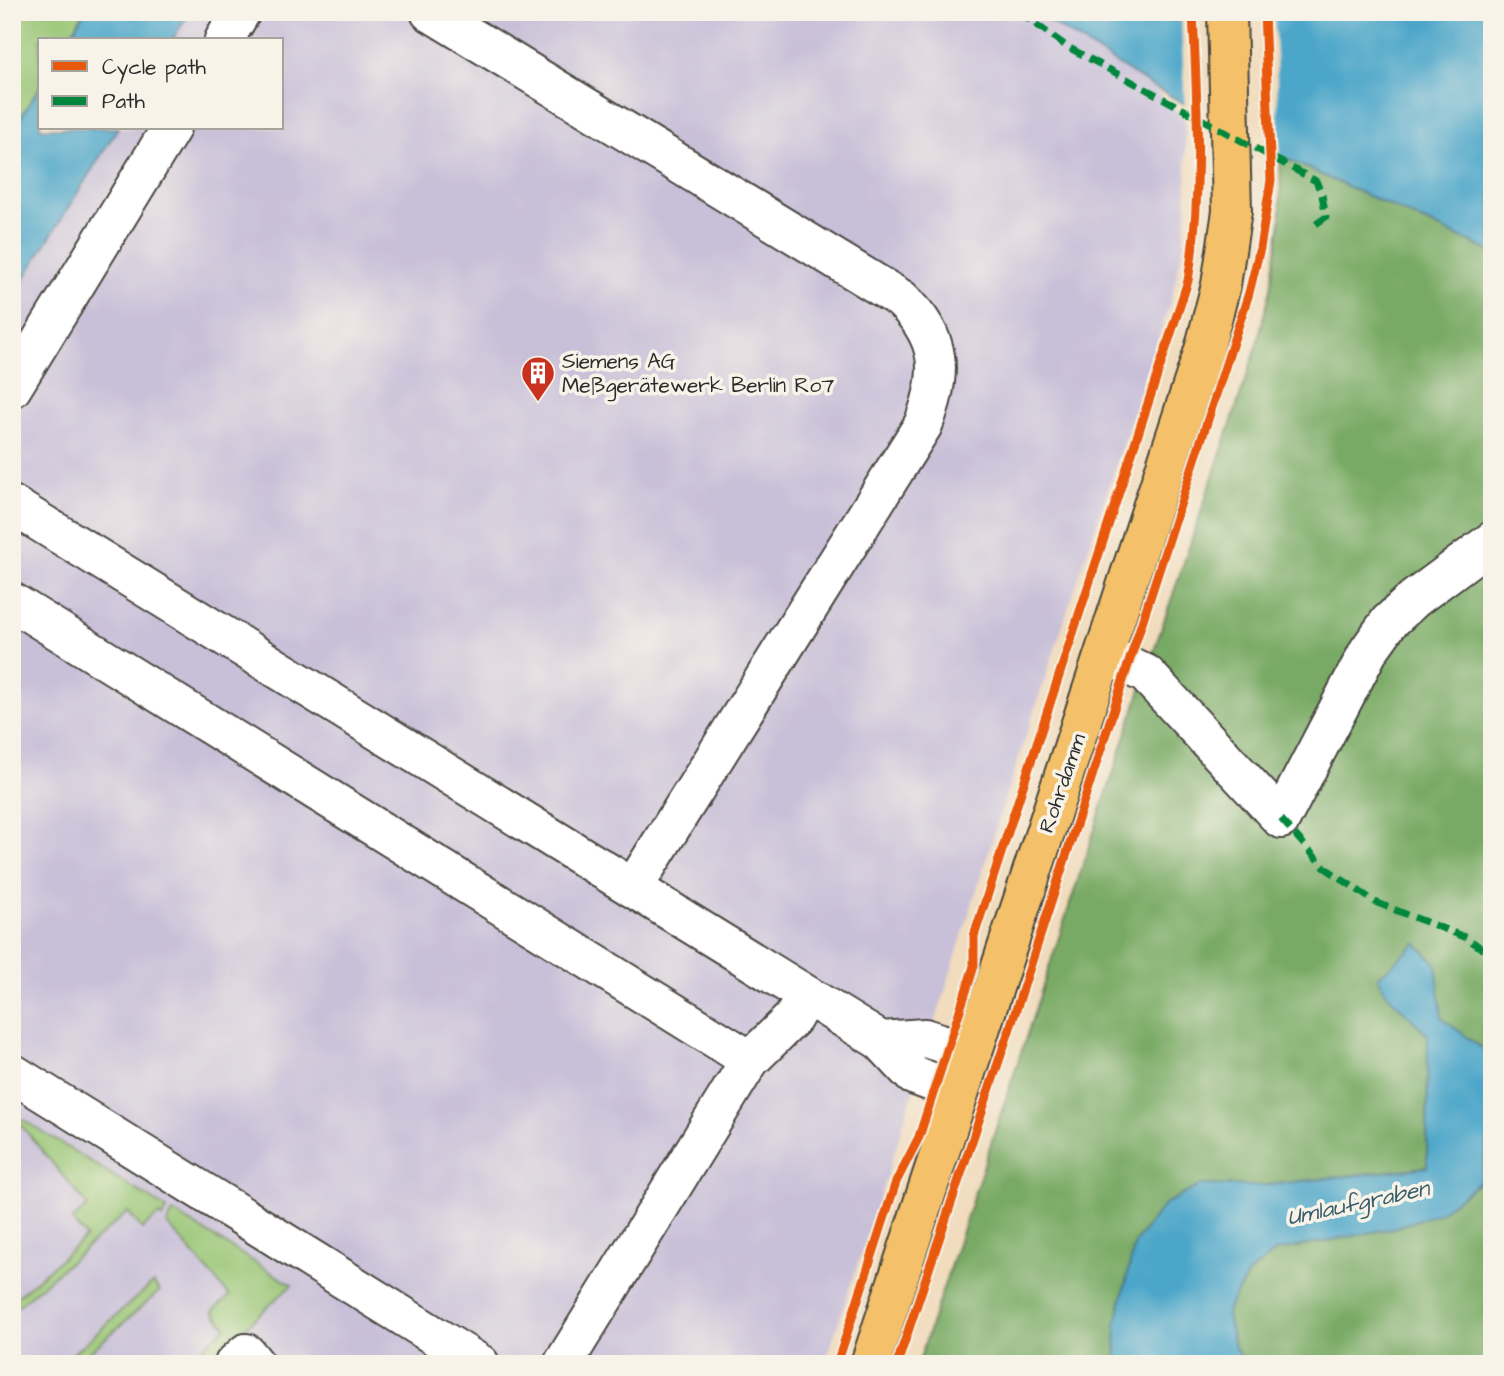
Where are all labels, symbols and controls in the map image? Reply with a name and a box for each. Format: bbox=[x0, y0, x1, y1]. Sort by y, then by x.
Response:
legend bbox=[38, 38, 284, 130]
text: Cycle path bbox=[102, 53, 207, 84]
text: Path bbox=[102, 87, 146, 116]
place label: Siemens AG Meßgerätewerk Berlin Ro7 bbox=[562, 347, 834, 402]
building icon: Siemens AG Meßgerätewerk Berlin Ro7 bbox=[519, 354, 557, 403]
street label: Rohrdamm bbox=[1032, 729, 1093, 837]
water label: Umlaufgraben bbox=[1284, 1172, 1435, 1235]

